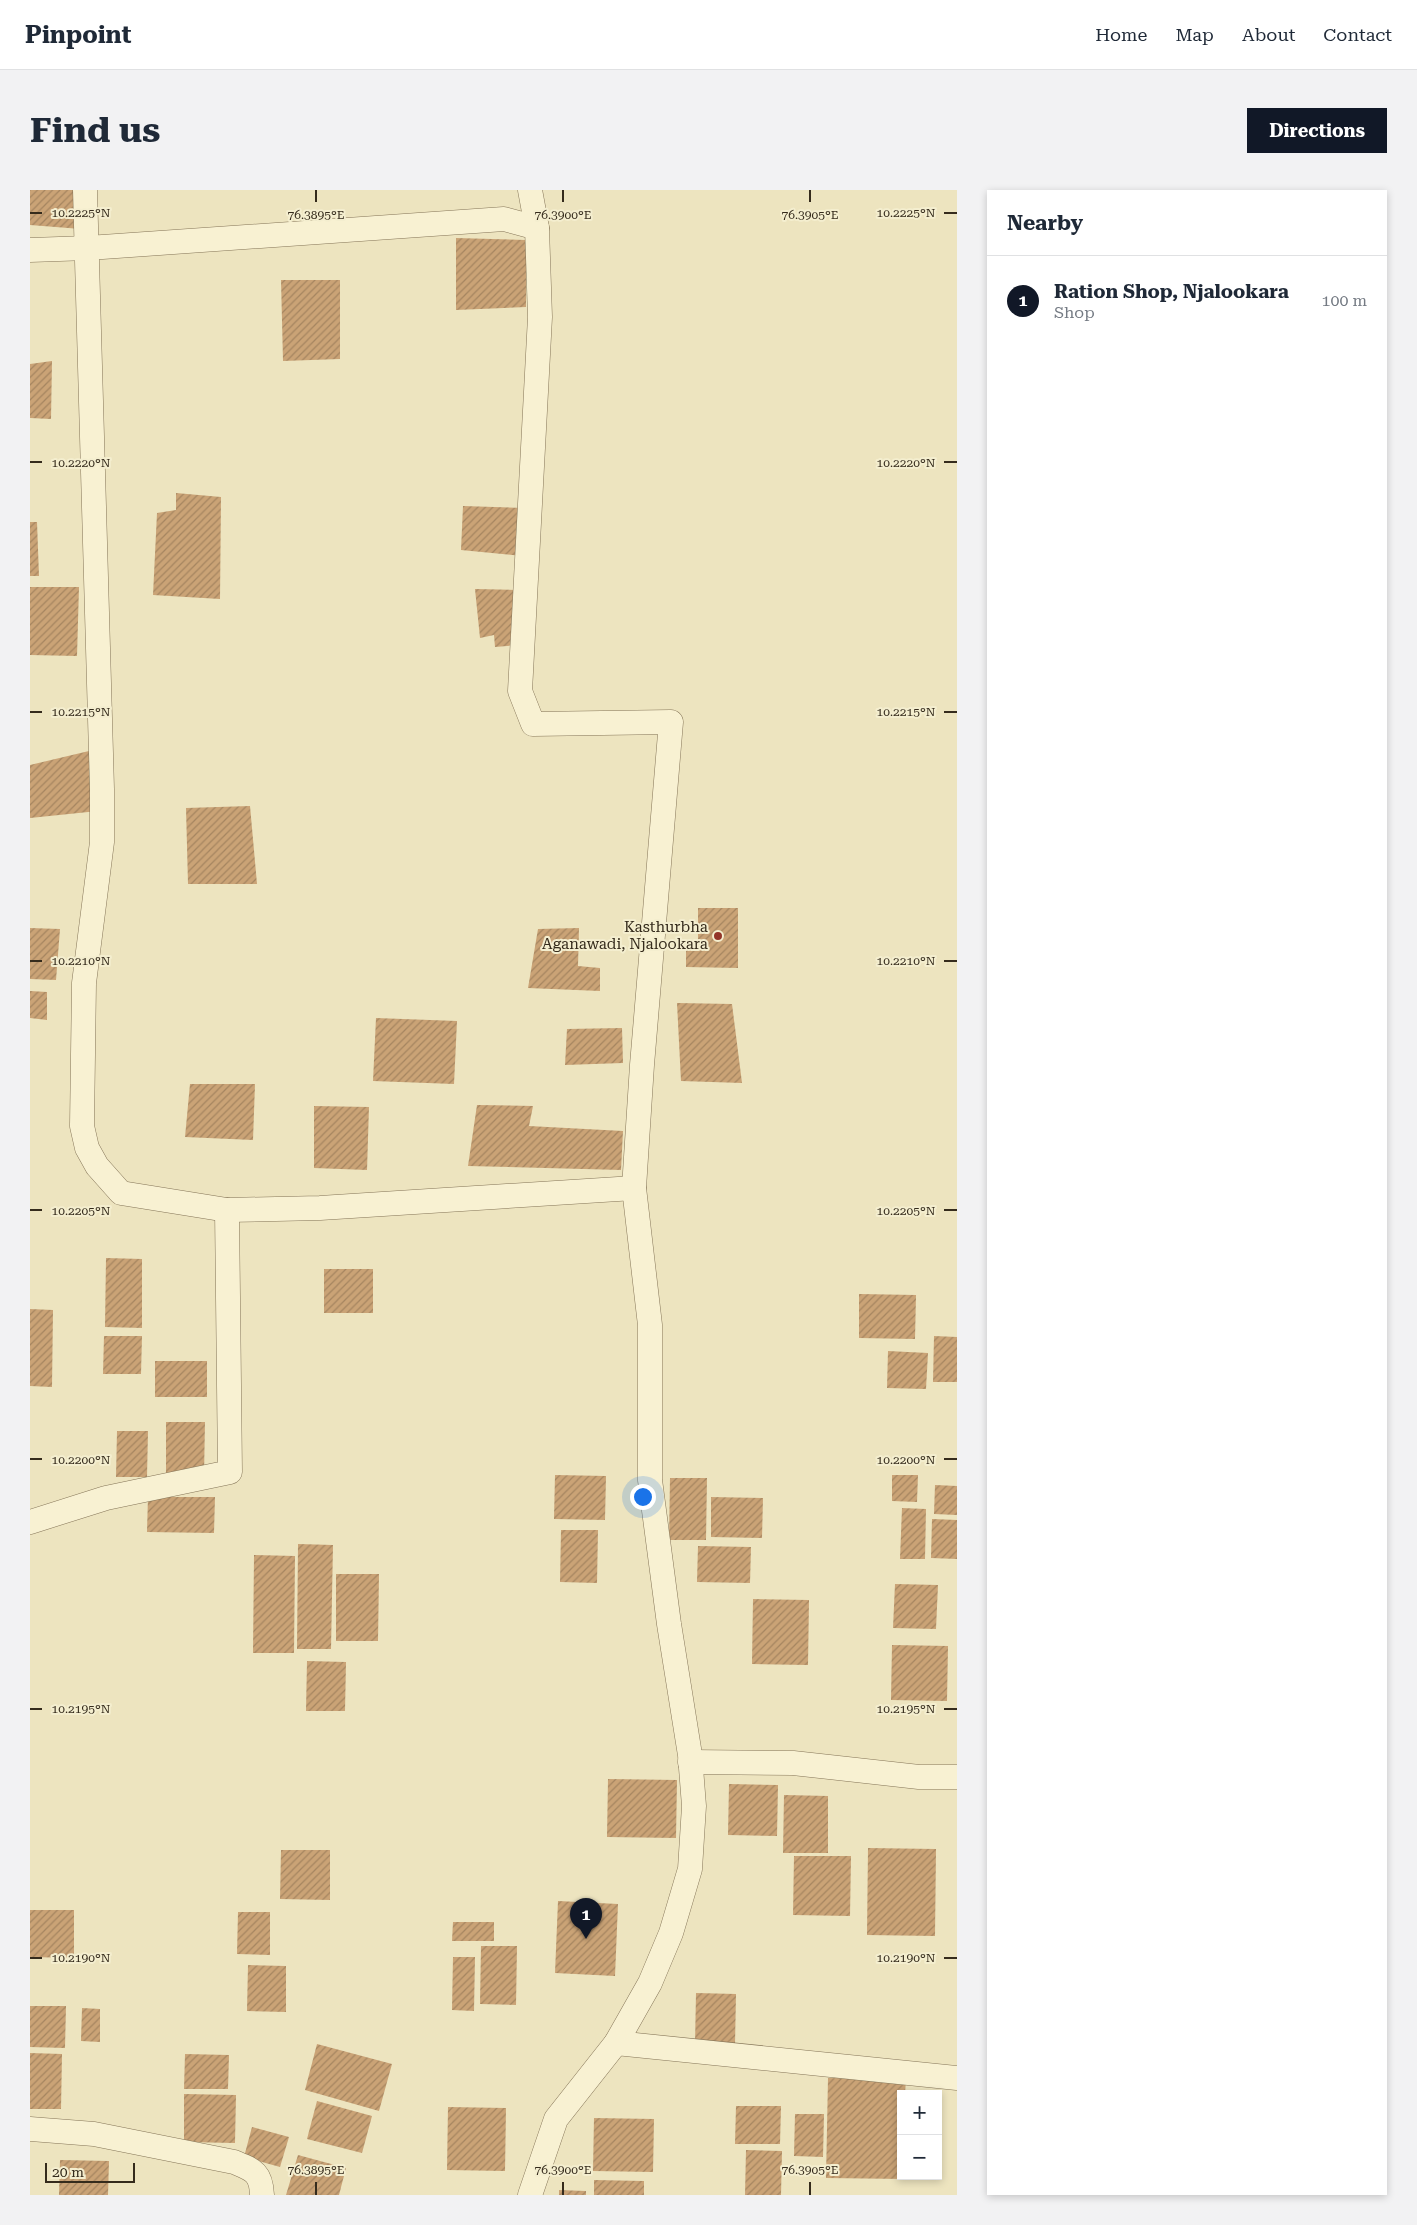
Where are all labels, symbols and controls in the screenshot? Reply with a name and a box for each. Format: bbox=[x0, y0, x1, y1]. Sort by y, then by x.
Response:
text: Pinpoint bbox=[25, 21, 131, 49]
text: Home bbox=[1095, 24, 1147, 45]
text: Map bbox=[1175, 24, 1214, 45]
text: About bbox=[1242, 24, 1295, 45]
text: Contact bbox=[1323, 24, 1392, 45]
button: Directions bbox=[1247, 108, 1387, 153]
text: Find us bbox=[30, 110, 160, 151]
text: 10.2225°N bbox=[52, 206, 111, 220]
text: 10.2225°N bbox=[877, 206, 936, 220]
text: 76.3895°E bbox=[288, 208, 344, 222]
text: 76.3900°E bbox=[535, 208, 591, 222]
text: 76.3905°E bbox=[782, 208, 838, 222]
text: Nearby bbox=[1007, 211, 1083, 235]
text: Ration Shop, Njalookara bbox=[1054, 280, 1289, 303]
text: 1 bbox=[1019, 291, 1027, 310]
text: 100 m bbox=[1321, 291, 1367, 310]
text: Shop bbox=[1054, 303, 1095, 322]
text: 10.2220°N bbox=[52, 456, 111, 470]
text: 10.2220°N bbox=[877, 456, 936, 470]
text: 10.2215°N bbox=[52, 705, 111, 719]
text: 10.2215°N bbox=[877, 705, 936, 719]
place label: Kasthurbha Aganawadi, Njalookara bbox=[542, 918, 708, 953]
marker: Kasthurbha Aganawadi, Njalookara bbox=[712, 930, 724, 942]
text: 10.2210°N bbox=[52, 954, 111, 968]
text: 10.2210°N bbox=[877, 954, 936, 968]
text: 10.2205°N bbox=[52, 1204, 111, 1218]
text: 10.2205°N bbox=[877, 1204, 936, 1218]
text: 10.2200°N bbox=[52, 1453, 111, 1467]
text: 10.2200°N bbox=[877, 1453, 936, 1467]
your location bbox=[630, 1484, 656, 1510]
text: 10.2195°N bbox=[52, 1702, 111, 1716]
text: 10.2195°N bbox=[877, 1702, 936, 1716]
pin: 1 bbox=[570, 1898, 602, 1939]
text: 10.2190°N bbox=[52, 1951, 111, 1965]
text: 10.2190°N bbox=[877, 1951, 936, 1965]
map controls bbox=[897, 2090, 942, 2180]
button: + bbox=[897, 2090, 942, 2135]
button: − bbox=[897, 2135, 942, 2180]
scale bar bbox=[45, 2160, 135, 2183]
text: 76.3895°E bbox=[288, 2163, 344, 2177]
text: 76.3900°E bbox=[535, 2163, 591, 2177]
text: 76.3905°E bbox=[782, 2163, 838, 2177]
text: 20 m bbox=[52, 2164, 84, 2180]

